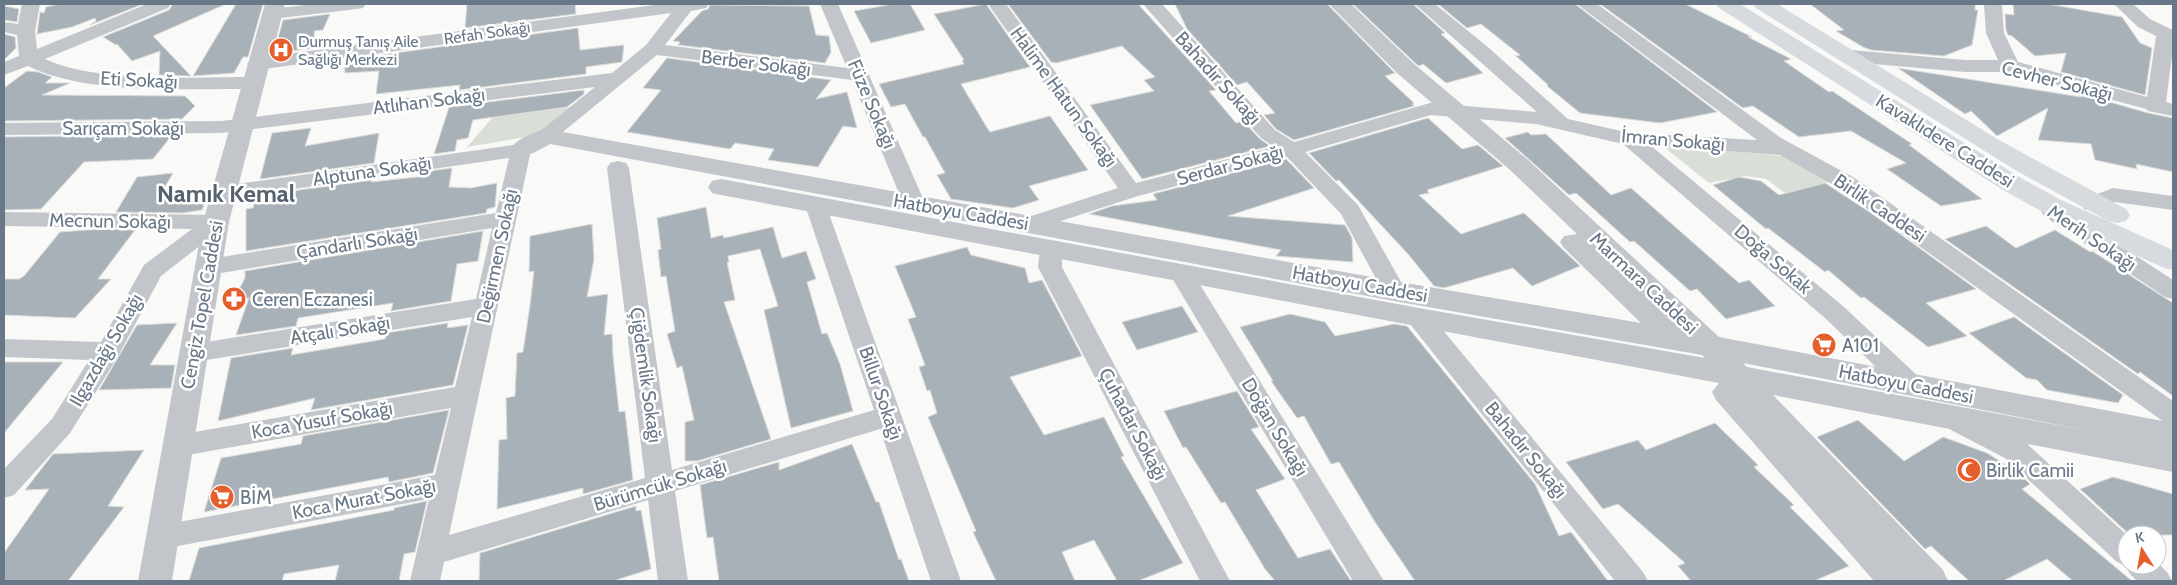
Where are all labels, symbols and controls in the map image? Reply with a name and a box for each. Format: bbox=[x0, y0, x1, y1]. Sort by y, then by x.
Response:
street label: Refah Sokağı bbox=[443, 18, 531, 48]
street label: Halime Hatun Sokağı bbox=[1005, 22, 1123, 172]
street label: Bahadır Sokağı bbox=[1170, 27, 1266, 129]
place label: Durmuş Tanış Aile Sağlığı Merkezi bbox=[298, 32, 419, 69]
hospital icon: Durmuş Tanış Aile Sağlığı Merkezi bbox=[268, 37, 294, 63]
street label: Berber Sokağı bbox=[700, 45, 812, 81]
street label: Füze Sokağı bbox=[843, 56, 901, 152]
street label: Cevher Sokağı bbox=[1999, 56, 2115, 106]
street label: Eti Sokağı bbox=[100, 66, 178, 94]
street label: Atlıhan Sokağı bbox=[372, 83, 486, 119]
street label: Kavaklıdere Caddesi bbox=[1872, 89, 2018, 193]
street label: Sarıçam Sokağı bbox=[62, 117, 184, 140]
street label: İmran Sokağı bbox=[1620, 124, 1726, 156]
street label: Serdar Sokağı bbox=[1174, 140, 1286, 190]
street label: Alptuna Sokağı bbox=[311, 151, 433, 191]
street label: Birlik Caddesi bbox=[1830, 169, 1930, 247]
district label: Namık Kemal bbox=[157, 179, 295, 208]
street label: Değirmen Sokağı bbox=[472, 187, 522, 325]
street label: Hatboyu Caddesi bbox=[892, 189, 1030, 235]
street label: Merih Sokağı bbox=[2043, 200, 2141, 276]
street label: Mecnun Sokağı bbox=[49, 208, 171, 234]
street label: Cengiz Topel Caddesi bbox=[176, 219, 228, 391]
street label: Doğa Sokak bbox=[1730, 219, 1817, 299]
street label: Çandarlı Sokağı bbox=[295, 222, 419, 264]
street label: Marmara Caddesi bbox=[1585, 227, 1703, 339]
street label: Hatboyu Caddesi bbox=[1291, 261, 1429, 307]
pharmacy icon: Ceren Eczanesi bbox=[221, 286, 247, 312]
place label: Ceren Eczanesi bbox=[252, 288, 373, 311]
street label: Ilgazdağı Sokağı bbox=[64, 289, 148, 411]
street label: Çiğdemlik Sokağı bbox=[625, 306, 667, 444]
street label: Atçalı Sokağı bbox=[289, 311, 391, 349]
supermarket icon: A101 bbox=[1811, 332, 1837, 358]
place label: A101 bbox=[1842, 334, 1879, 357]
street label: Billur Sokağı bbox=[854, 343, 908, 443]
street label: Hatboyu Caddesi bbox=[1837, 360, 1975, 408]
street label: Çuhadar Sokağı bbox=[1094, 364, 1172, 484]
street label: Doğan Sokağı bbox=[1237, 374, 1313, 480]
street label: Koca Yusuf Sokağı bbox=[250, 396, 394, 444]
street label: Bahadır Sokağı bbox=[1480, 397, 1572, 503]
street label: Bürümcük Sokağı bbox=[591, 454, 729, 516]
mosque icon: Birlik Camii bbox=[1956, 457, 1982, 483]
place label: Birlik Camii bbox=[1986, 459, 2074, 482]
street label: Koca Murat Sokağı bbox=[290, 474, 438, 524]
supermarket icon: BİM bbox=[209, 484, 235, 510]
place label: BİM bbox=[240, 486, 272, 509]
north arrow bbox=[2117, 525, 2167, 575]
text: K bbox=[2133, 528, 2146, 547]

